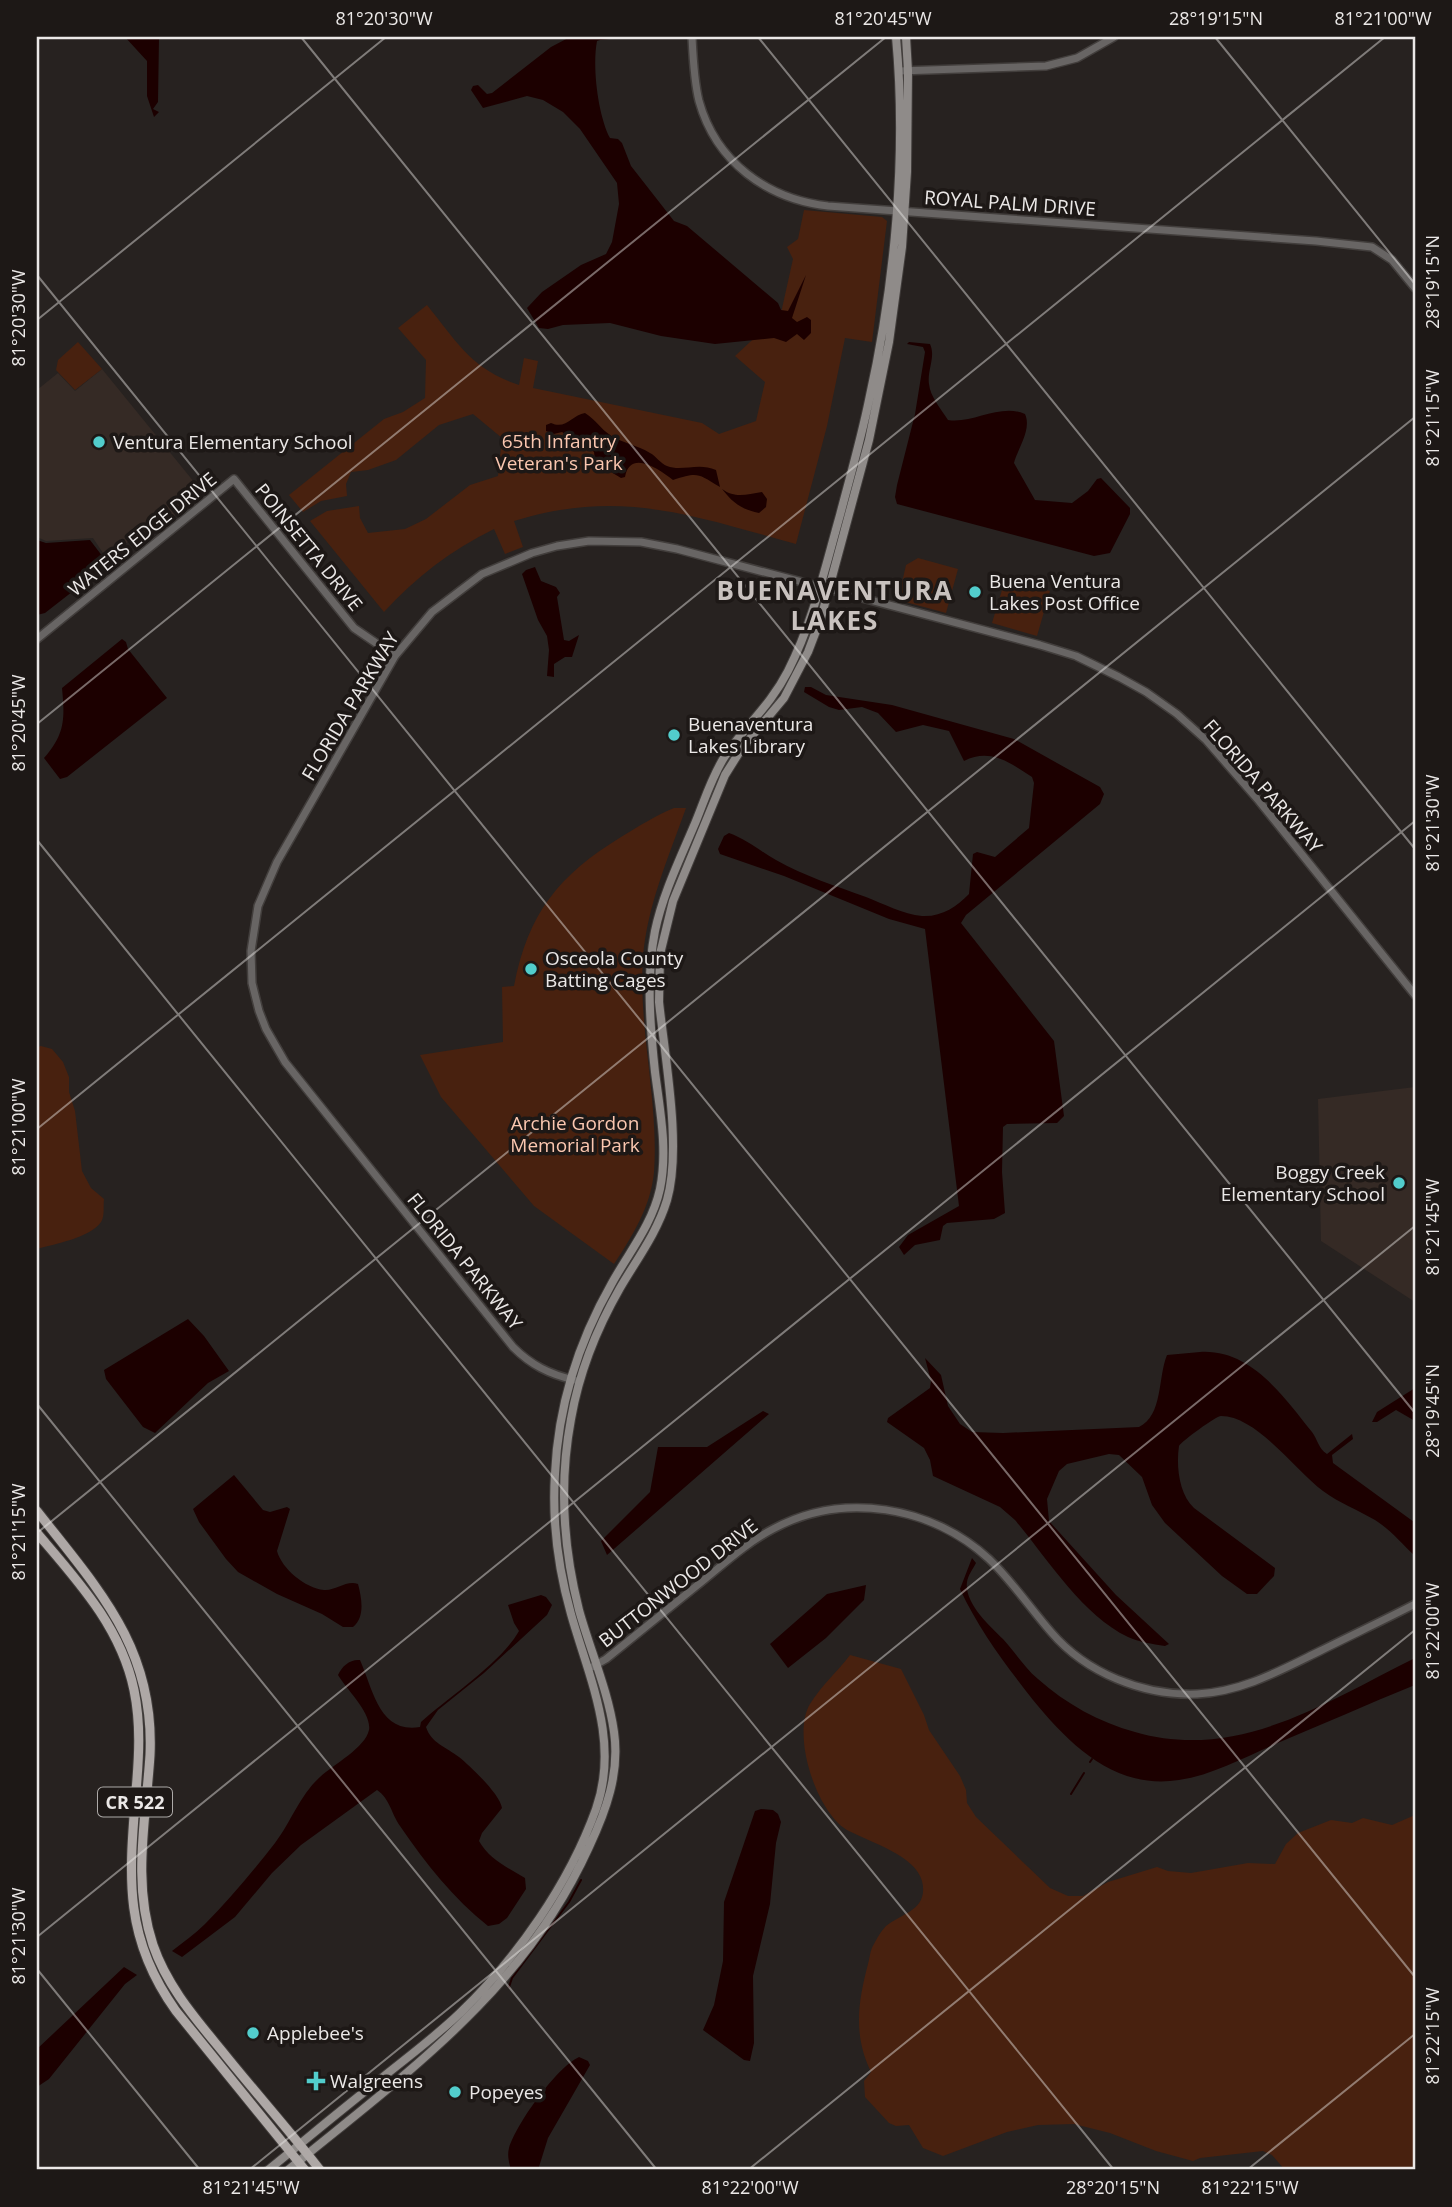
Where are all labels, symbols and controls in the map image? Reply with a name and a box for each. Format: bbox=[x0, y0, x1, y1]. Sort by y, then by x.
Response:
text: 81°20'30"W bbox=[335, 6, 433, 30]
text: 81°20'45"W bbox=[834, 6, 932, 30]
text: 28°19'15"N bbox=[1169, 6, 1263, 30]
text: 81°21'00"W bbox=[1334, 6, 1432, 30]
street label: ROYAL PALM DRIVE bbox=[923, 184, 1097, 222]
text: 28°19'15"N bbox=[1420, 235, 1444, 329]
text: 81°20'30"W bbox=[6, 269, 30, 367]
text: 81°21'15"W bbox=[1420, 369, 1444, 467]
park label: 65th Infantry Veteran's Park bbox=[495, 428, 623, 476]
place label: Ventura Elementary School bbox=[113, 429, 353, 455]
marker: Ventura Elementary School bbox=[91, 434, 107, 450]
street label: WATERS EDGE DRIVE bbox=[62, 466, 222, 602]
street label: POINSETTA DRIVE bbox=[249, 478, 369, 616]
place label: Buena Ventura Lakes Post Office bbox=[989, 568, 1140, 616]
district label: BUENAVENTURA LAKES bbox=[716, 572, 954, 638]
marker: Buena Ventura Lakes Post Office bbox=[967, 584, 983, 600]
street label: FLORIDA PARKWAY bbox=[295, 626, 405, 785]
text: 81°20'45"W bbox=[6, 674, 30, 772]
place label: Buenaventura Lakes Library bbox=[688, 711, 813, 759]
street label: FLORIDA PARKWAY bbox=[1198, 714, 1329, 859]
marker: Buenaventura Lakes Library bbox=[666, 727, 682, 743]
text: 81°21'30"W bbox=[1420, 774, 1444, 872]
place label: Osceola County Batting Cages bbox=[545, 945, 684, 993]
marker: Osceola County Batting Cages bbox=[523, 961, 539, 977]
text: 81°21'00"W bbox=[6, 1078, 30, 1176]
park label: Archie Gordon Memorial Park bbox=[510, 1110, 640, 1158]
place label: Boggy Creek Elementary School bbox=[1221, 1159, 1385, 1207]
marker: Boggy Creek Elementary School bbox=[1391, 1175, 1407, 1191]
text: 81°21'45"W bbox=[1420, 1178, 1444, 1276]
street label: FLORIDA PARKWAY bbox=[402, 1187, 529, 1335]
text: 28°19'45"N bbox=[1420, 1364, 1444, 1458]
text: 81°21'15"W bbox=[6, 1483, 30, 1581]
street label: BUTTONWOOD DRIVE bbox=[593, 1513, 763, 1653]
text: 81°22'00"W bbox=[1420, 1582, 1444, 1680]
road number: CR 522 bbox=[98, 1788, 172, 1816]
text: 81°21'30"W bbox=[6, 1887, 30, 1985]
text: 81°22'15"W bbox=[1420, 1987, 1444, 2085]
place label: Applebee's bbox=[267, 2020, 364, 2046]
marker: Applebee's bbox=[245, 2025, 261, 2041]
place label: Walgreens bbox=[330, 2068, 423, 2094]
marker: Walgreens bbox=[308, 2073, 324, 2089]
place label: Popeyes bbox=[469, 2079, 543, 2105]
marker: Popeyes bbox=[447, 2084, 463, 2100]
text: 81°21'45"W bbox=[202, 2175, 300, 2199]
text: 81°22'00"W bbox=[701, 2175, 799, 2199]
text: 28°20'15"N bbox=[1066, 2175, 1160, 2199]
text: 81°22'15"W bbox=[1201, 2175, 1299, 2199]

